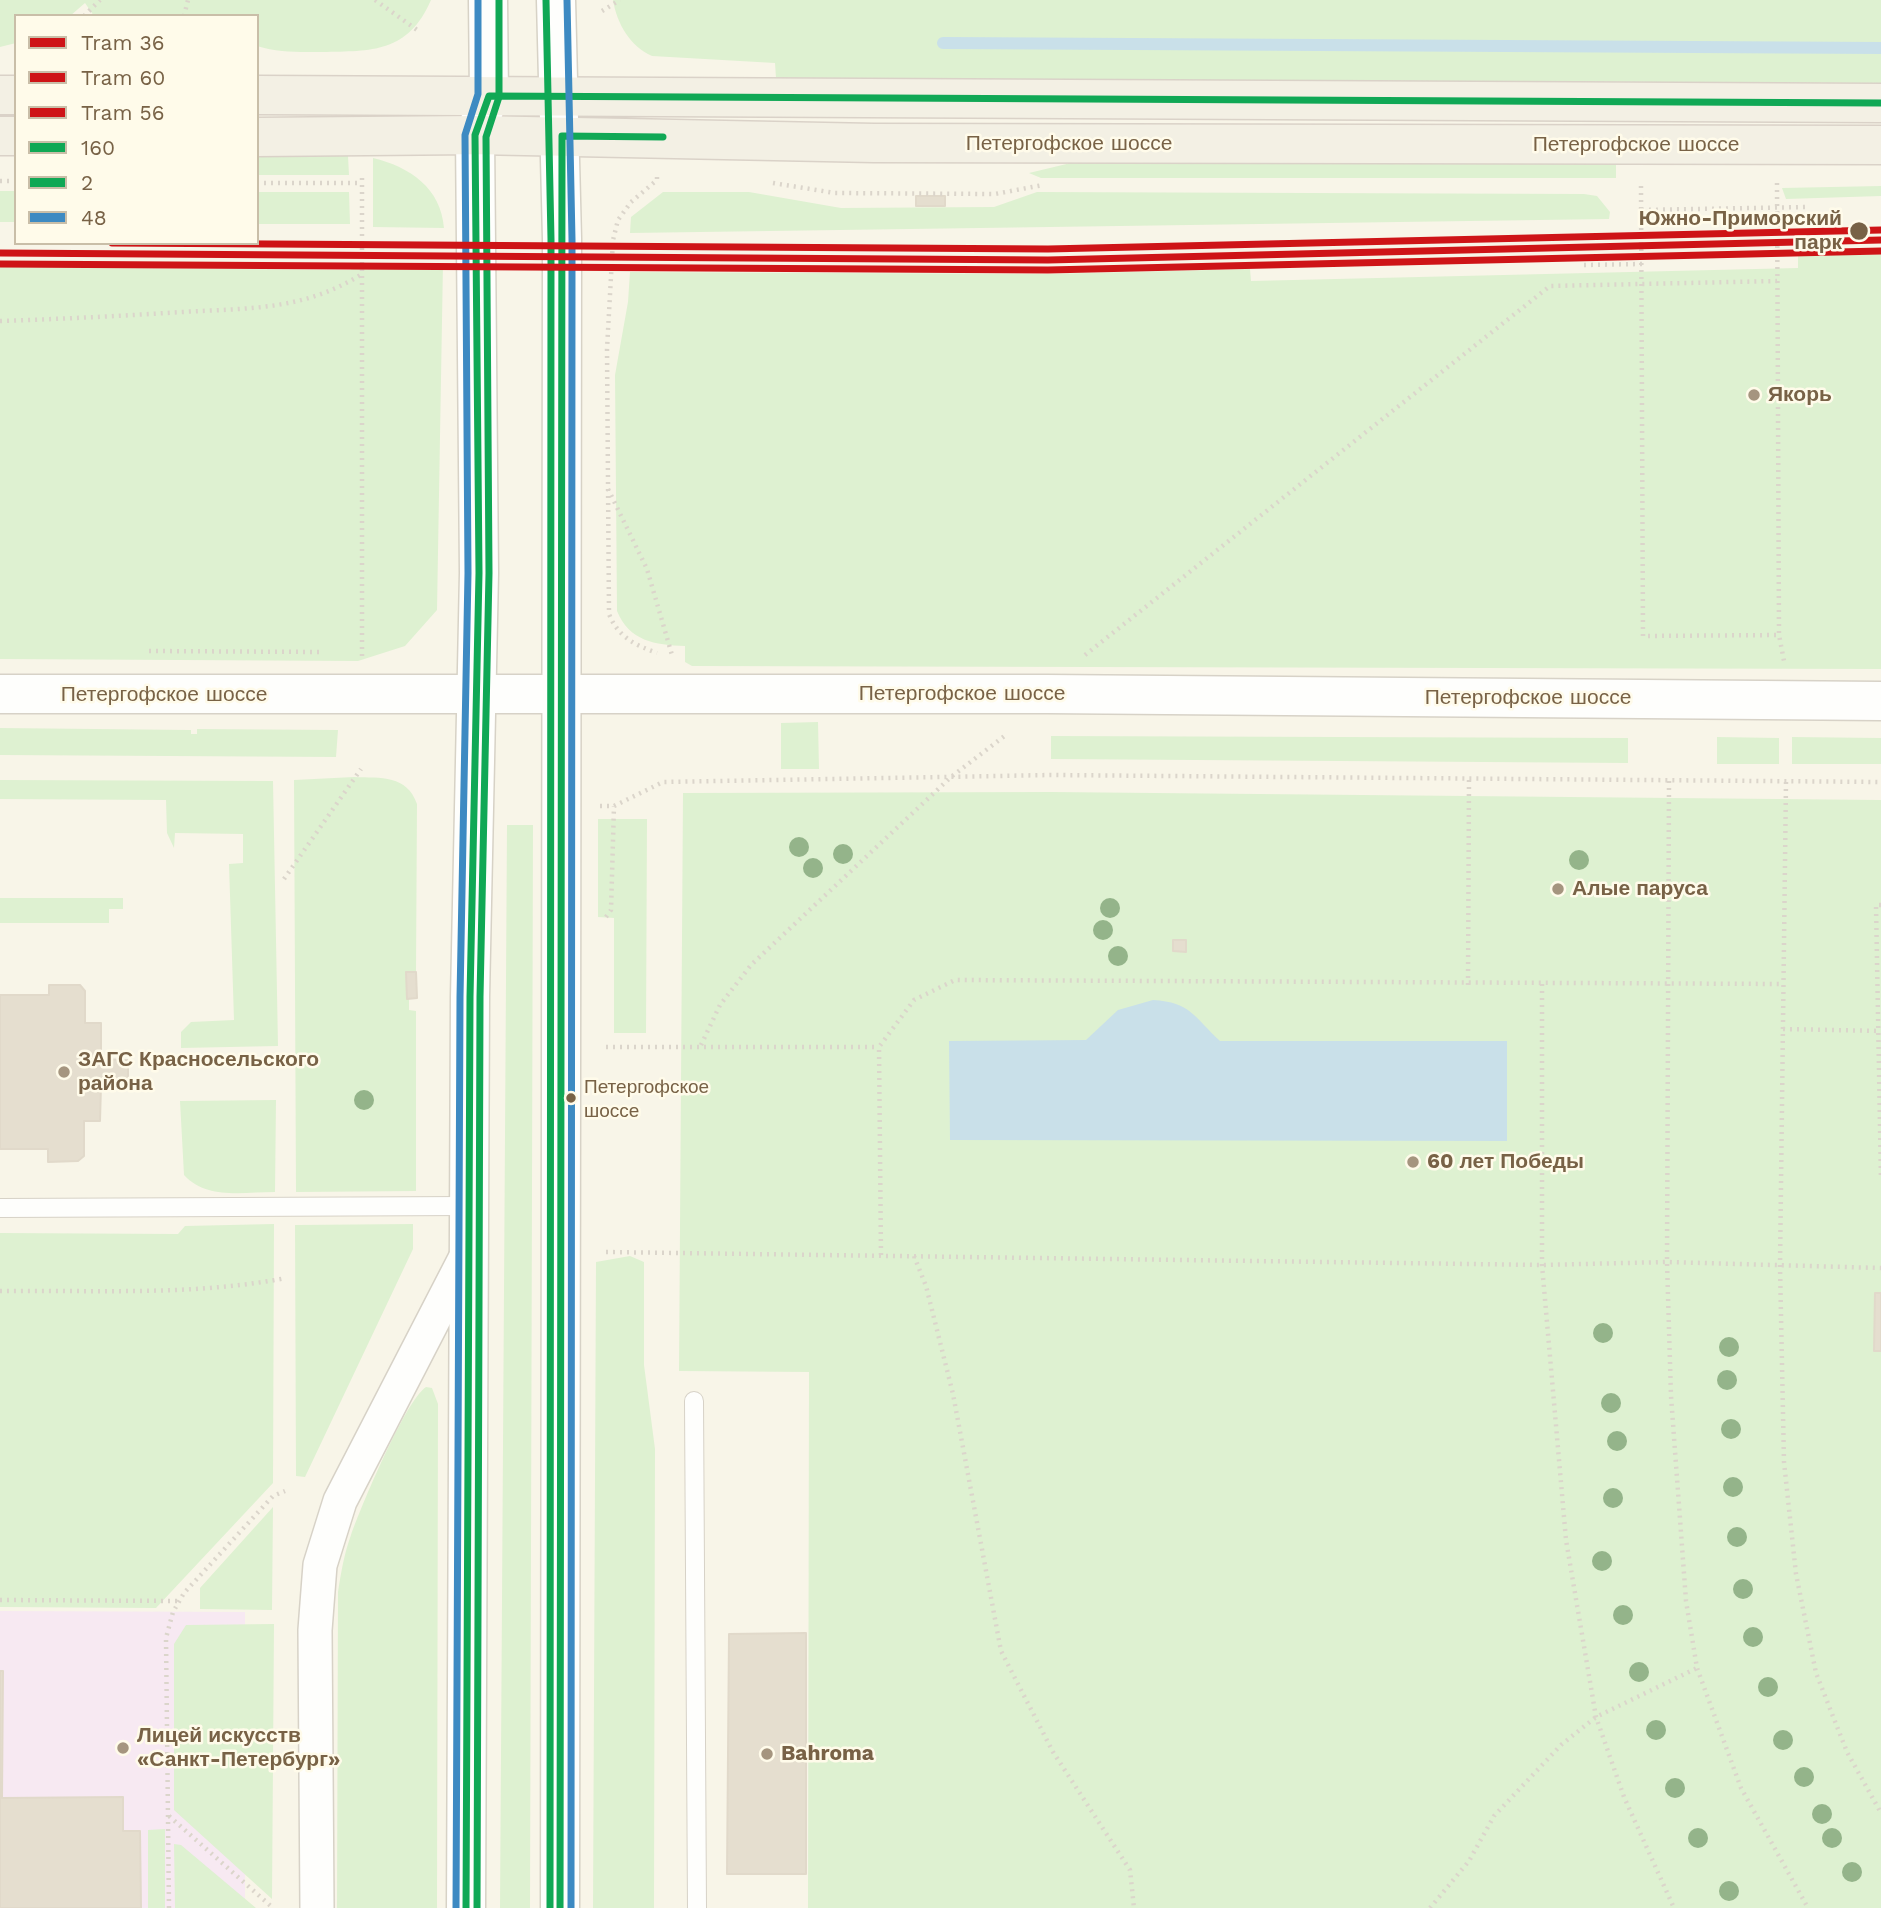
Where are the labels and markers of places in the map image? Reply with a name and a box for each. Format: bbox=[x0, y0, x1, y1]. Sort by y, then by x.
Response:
place label: Южно-Приморский парк bbox=[1639, 206, 1842, 256]
marker: Южно-Приморский парк bbox=[1848, 220, 1870, 242]
place label: Якорь bbox=[1768, 382, 1832, 408]
marker: Якорь bbox=[1746, 387, 1762, 403]
place label: Алые паруса bbox=[1572, 876, 1708, 902]
marker: Алые паруса bbox=[1550, 881, 1566, 897]
place label: ЗАГС Красносельского района bbox=[78, 1047, 319, 1097]
marker: ЗАГС Красносельского района bbox=[56, 1064, 72, 1080]
place label: Петергофское шоссе bbox=[584, 1076, 709, 1120]
marker: Петергофское шоссе bbox=[564, 1091, 578, 1105]
place label: 60 лет Победы bbox=[1427, 1149, 1584, 1175]
marker: 60 лет Победы bbox=[1405, 1154, 1421, 1170]
place label: Лицей искусств «Санкт-Петербург» bbox=[137, 1723, 340, 1773]
marker: Лицей искусств «Санкт-Петербург» bbox=[115, 1740, 131, 1756]
place label: Bahroma bbox=[781, 1741, 874, 1767]
marker: Bahroma bbox=[759, 1746, 775, 1762]

